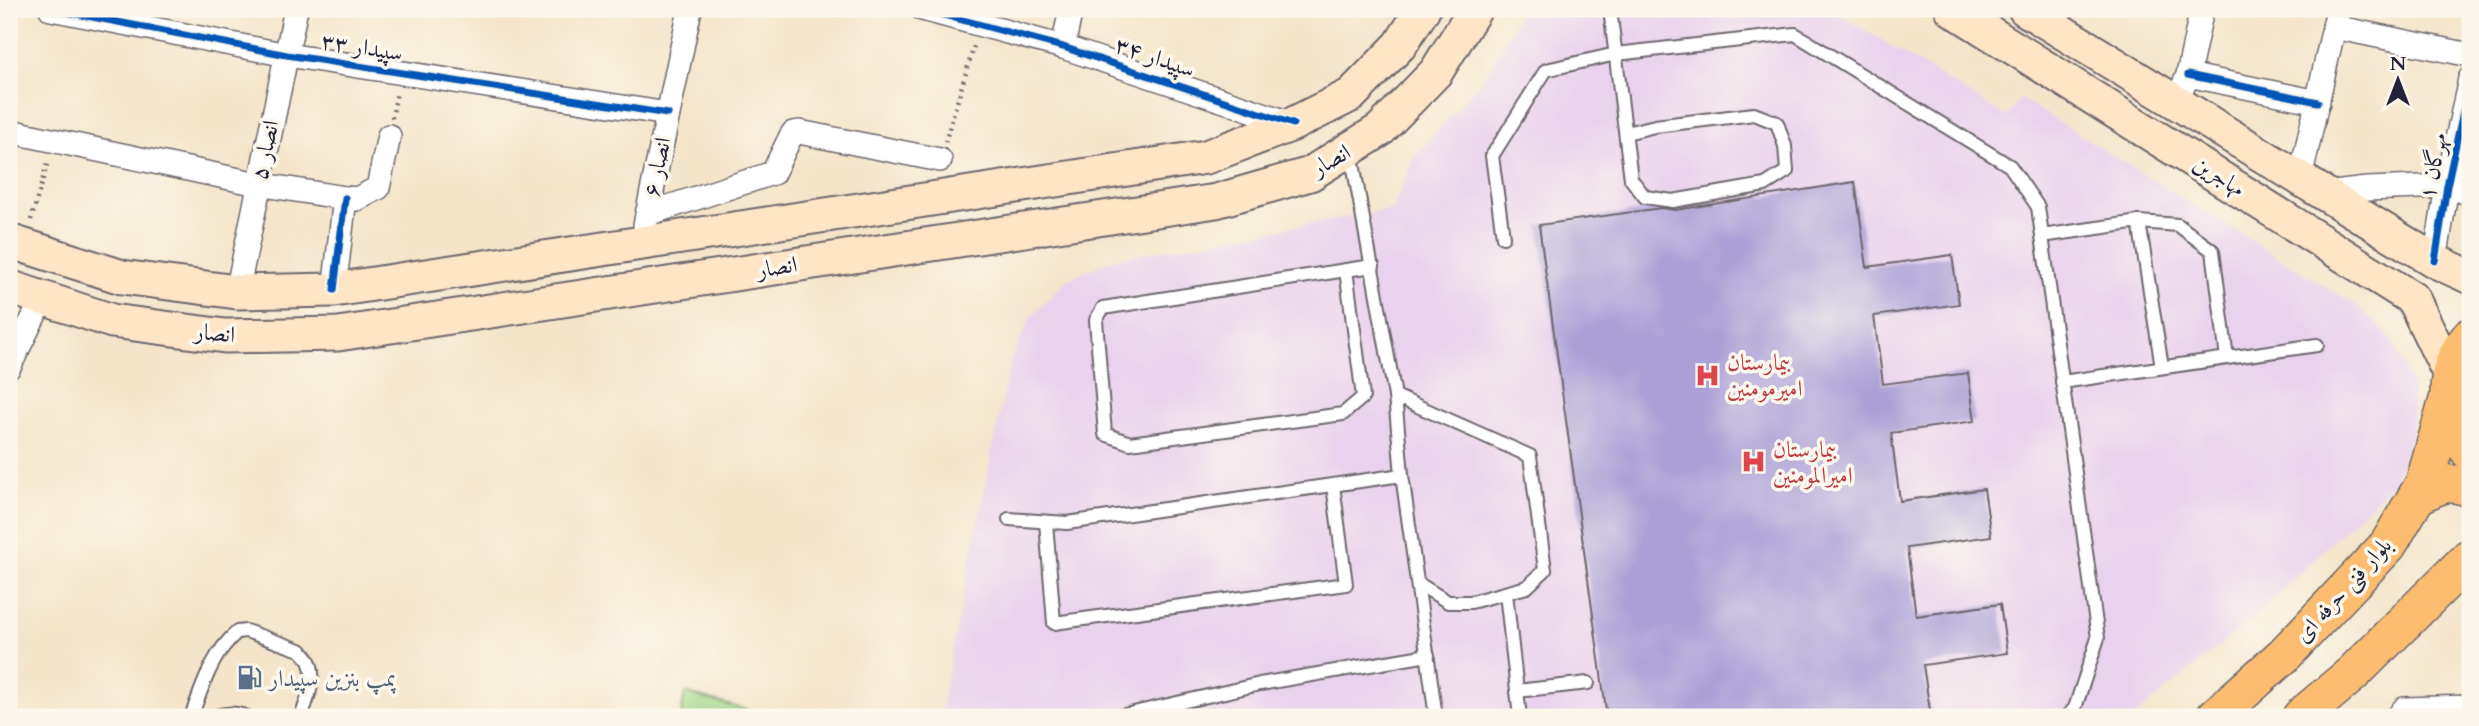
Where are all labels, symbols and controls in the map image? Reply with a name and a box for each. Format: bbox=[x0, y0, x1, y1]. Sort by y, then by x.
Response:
street label: سپیدار ۳۳ bbox=[319, 25, 405, 69]
street label: سپیدار ۳۴ bbox=[1111, 29, 1199, 85]
north arrow bbox=[2364, 46, 2434, 116]
text: N bbox=[2390, 51, 2407, 77]
street label: انصار ۵ bbox=[244, 117, 286, 183]
street label: مهرگان ۱ bbox=[2411, 130, 2455, 202]
street label: انصار ۶ bbox=[636, 134, 678, 200]
street label: انصار bbox=[1304, 136, 1356, 185]
street label: مهاجرین bbox=[2187, 148, 2251, 204]
street label: انصار bbox=[753, 249, 799, 286]
street label: انصار bbox=[192, 316, 236, 350]
place label: بیمارستان امیرمومنین bbox=[1727, 347, 1803, 404]
hospital icon: بیمارستان امیرمومنین bbox=[1693, 361, 1721, 389]
place label: بیمارستان امیرالمومنین bbox=[1773, 434, 1853, 491]
hospital icon: بیمارستان امیرالمومنین bbox=[1739, 448, 1767, 476]
street label: بلوار فنی حرفه ای bbox=[2287, 531, 2399, 649]
place label: پمپ بنزین سپیدار bbox=[267, 663, 396, 695]
fuel station icon: پمپ بنزین سپیدار bbox=[235, 664, 263, 692]

